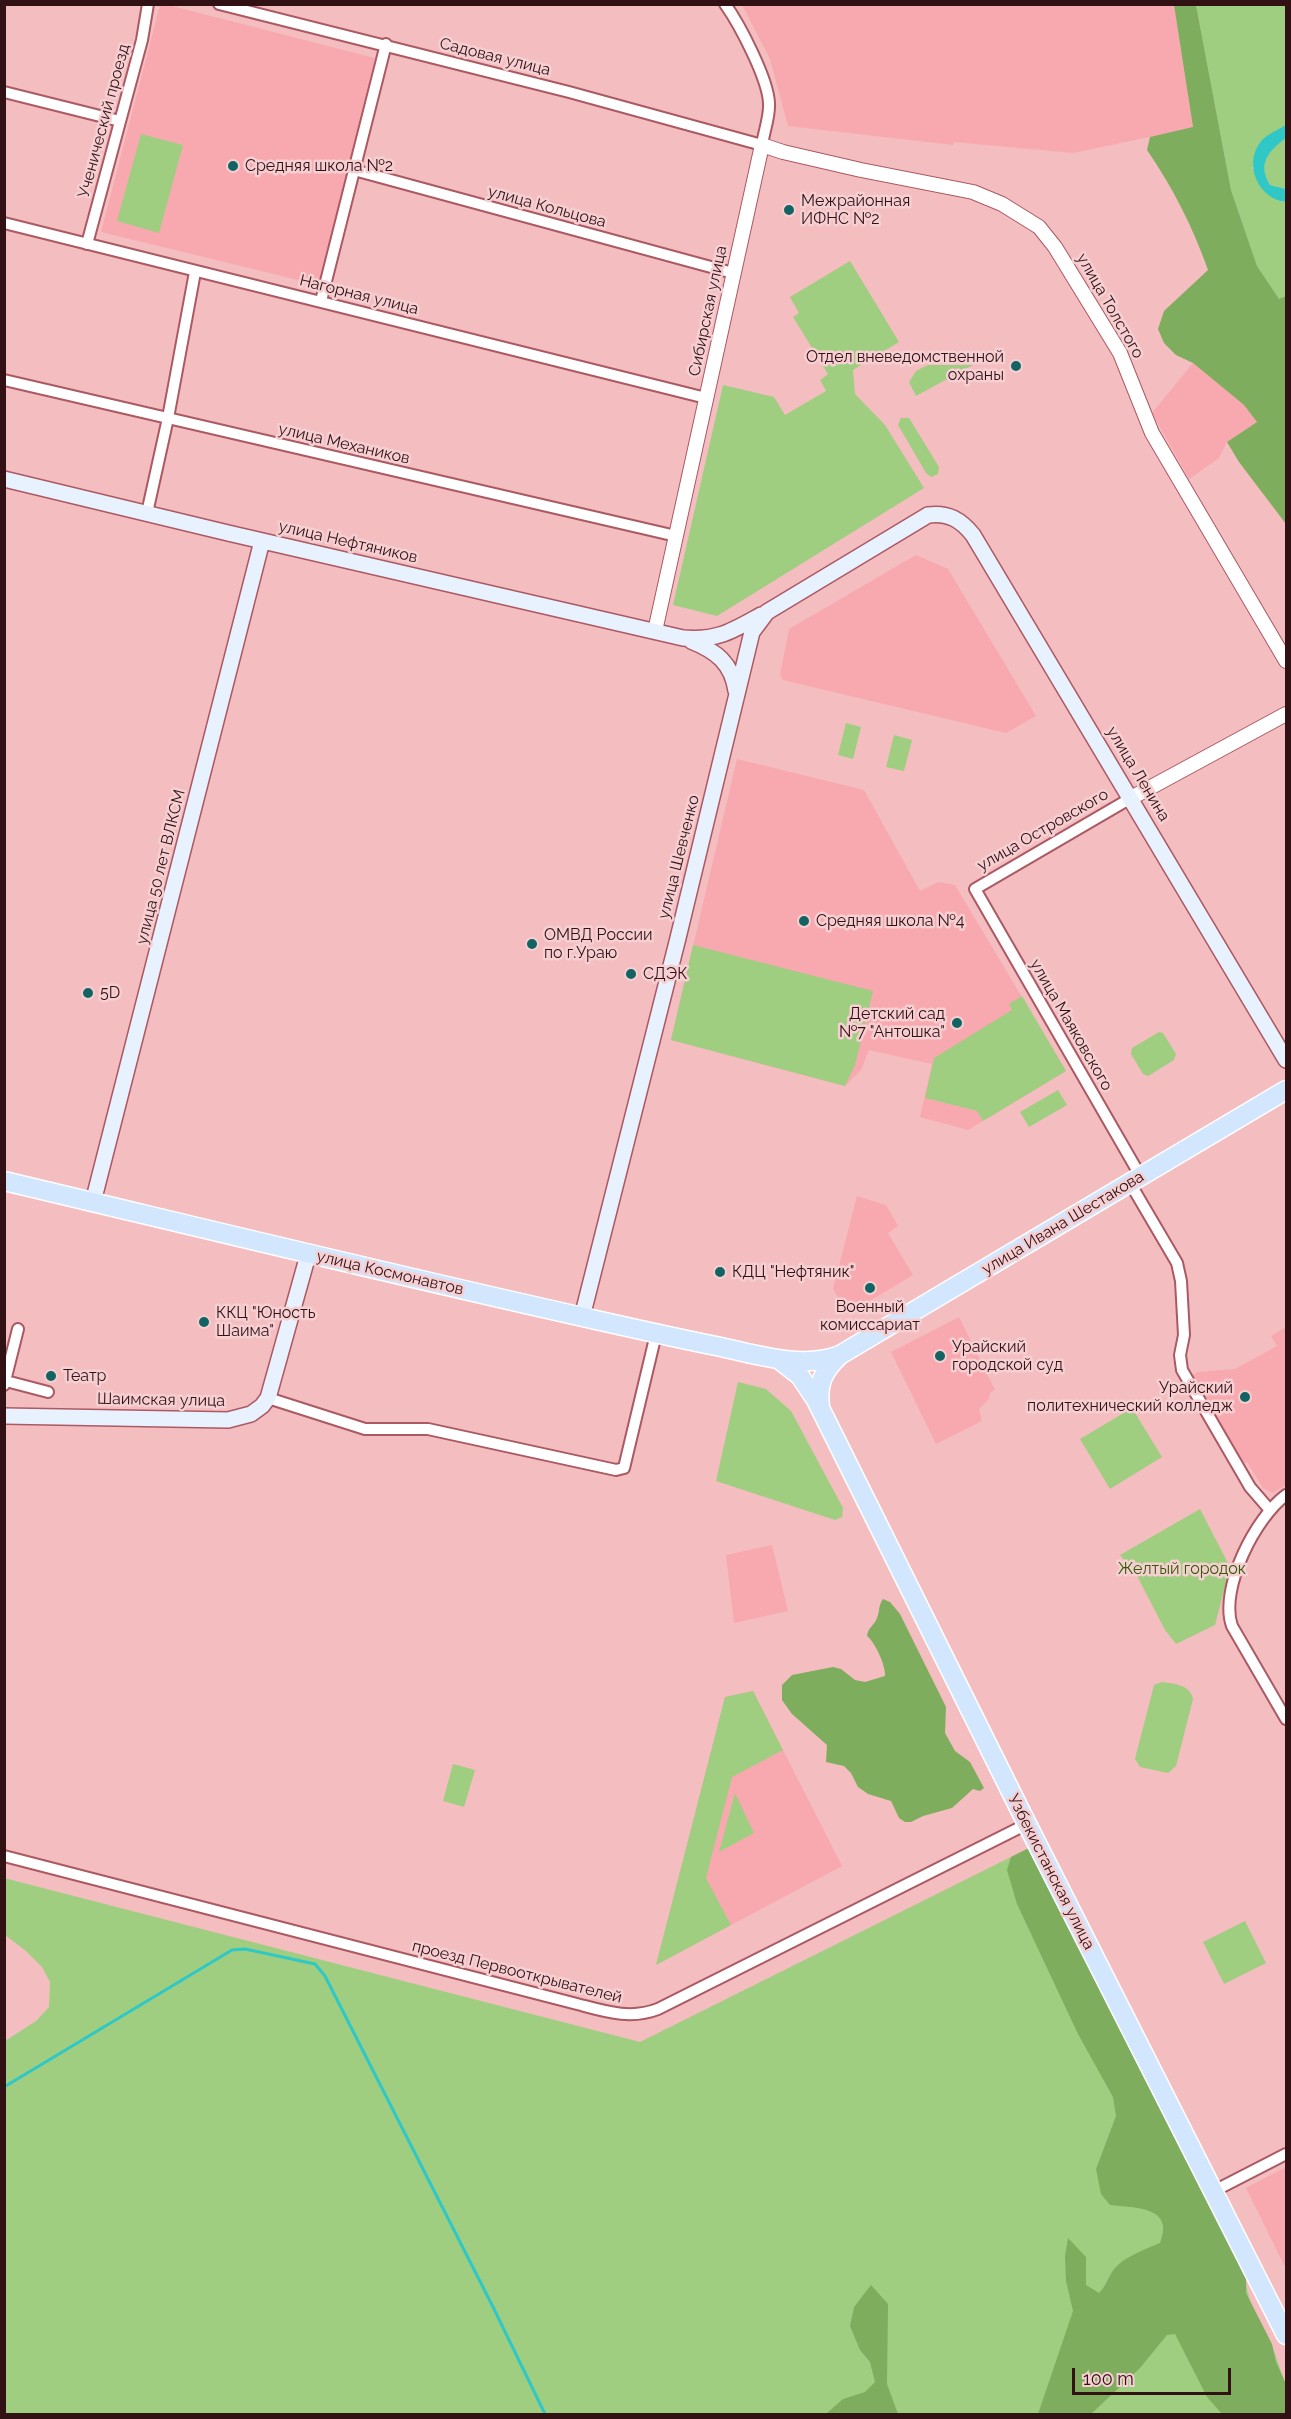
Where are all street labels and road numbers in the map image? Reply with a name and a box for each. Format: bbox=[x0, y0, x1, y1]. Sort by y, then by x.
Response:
street label: Садовая улица bbox=[438, 34, 552, 80]
street label: Ученический проезд bbox=[74, 42, 134, 200]
street label: улица Кольцова bbox=[486, 182, 608, 232]
street label: Сибирская улица bbox=[685, 244, 731, 378]
street label: улица Толстого bbox=[1072, 250, 1148, 362]
street label: Нагорная улица bbox=[297, 271, 421, 319]
street label: улица Механиков bbox=[276, 420, 412, 468]
street label: улица Нефтяников bbox=[277, 517, 419, 567]
street label: улица Ленина bbox=[1102, 723, 1174, 825]
street label: улица Островского bbox=[974, 785, 1112, 875]
street label: улица 50 лет ВЛКСМ bbox=[132, 788, 190, 946]
street label: улица Шевченко bbox=[654, 793, 704, 921]
street label: улица Маяковского bbox=[1026, 956, 1116, 1094]
street label: улица Ивана Шестакова bbox=[979, 1167, 1147, 1279]
street label: улица Космонавтов bbox=[315, 1247, 465, 1299]
street label: Шаимская улица bbox=[97, 1389, 225, 1411]
street label: Узбекистанская улица bbox=[1003, 1791, 1099, 1953]
street label: проезд Первооткрывателей bbox=[410, 1937, 624, 2007]

